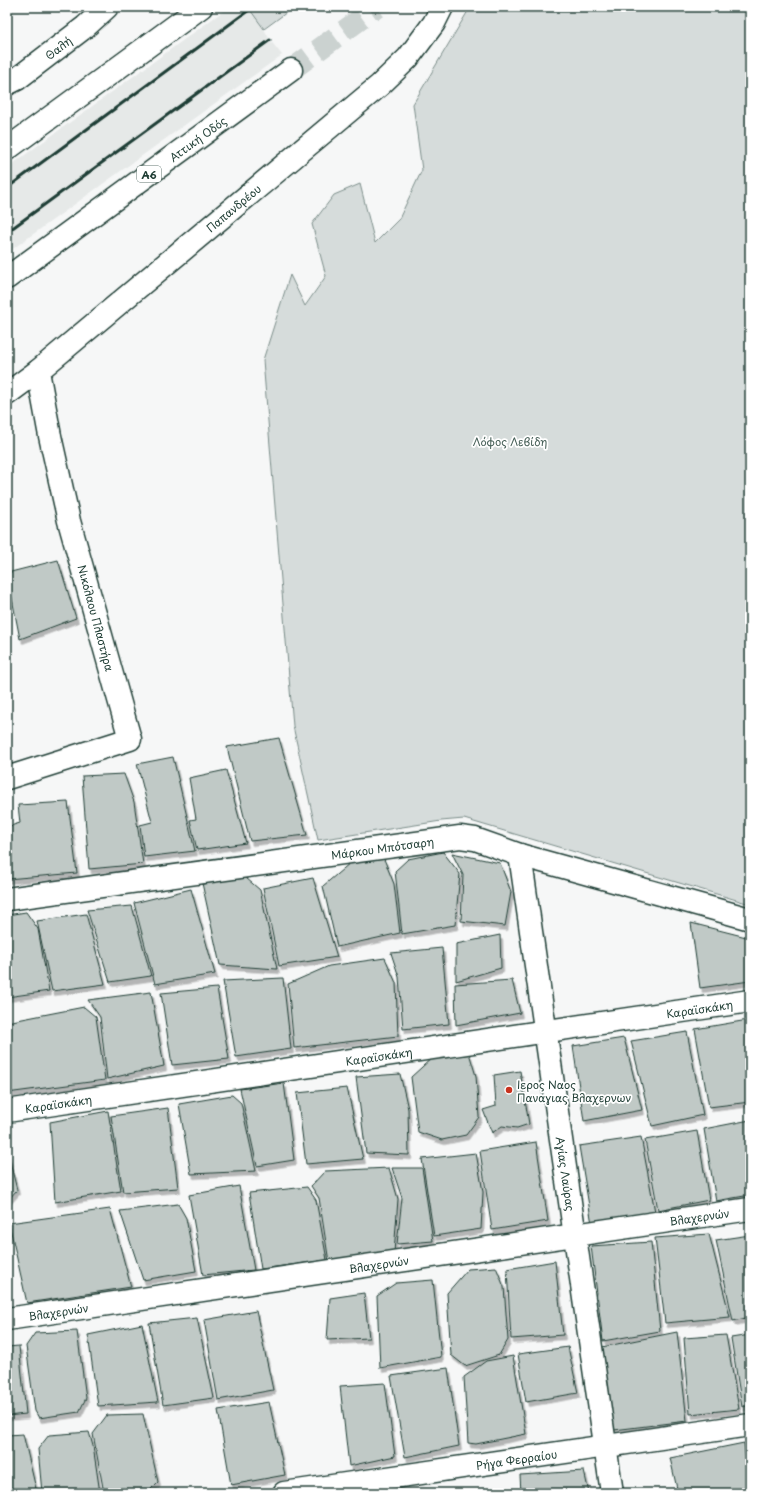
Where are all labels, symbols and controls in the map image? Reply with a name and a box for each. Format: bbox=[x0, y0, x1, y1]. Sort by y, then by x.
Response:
street label: Θαλή bbox=[41, 32, 75, 63]
street label: Αττική Οδός bbox=[165, 112, 230, 165]
road number: Α6 bbox=[137, 166, 161, 182]
street label: Παπανδρέου bbox=[202, 180, 264, 236]
park label: Λόφος Λεβίδη bbox=[473, 433, 547, 450]
street label: Νικόλαου Πλαστήρα bbox=[74, 563, 118, 673]
street label: Μάρκου Μπότσαρη bbox=[330, 832, 435, 863]
street label: Καραϊσκάκη bbox=[665, 995, 734, 1022]
street label: Καραϊσκάκη bbox=[344, 1043, 413, 1069]
place label: Ιερος Ναος Παναγιας Βλαχερνων bbox=[517, 1076, 632, 1106]
marker: Ιερος Ναος Παναγιας Βλαχερνων bbox=[504, 1085, 514, 1095]
street label: Καραϊσκάκη bbox=[24, 1090, 93, 1117]
street label: Αγίας Λαύρας bbox=[552, 1135, 580, 1212]
street label: Βλαχερνών bbox=[668, 1204, 731, 1229]
street label: Βλαχερνών bbox=[348, 1251, 410, 1277]
street label: Βλαχερνών bbox=[27, 1299, 90, 1324]
street label: Ρήγα Φερραίου bbox=[475, 1445, 558, 1473]

